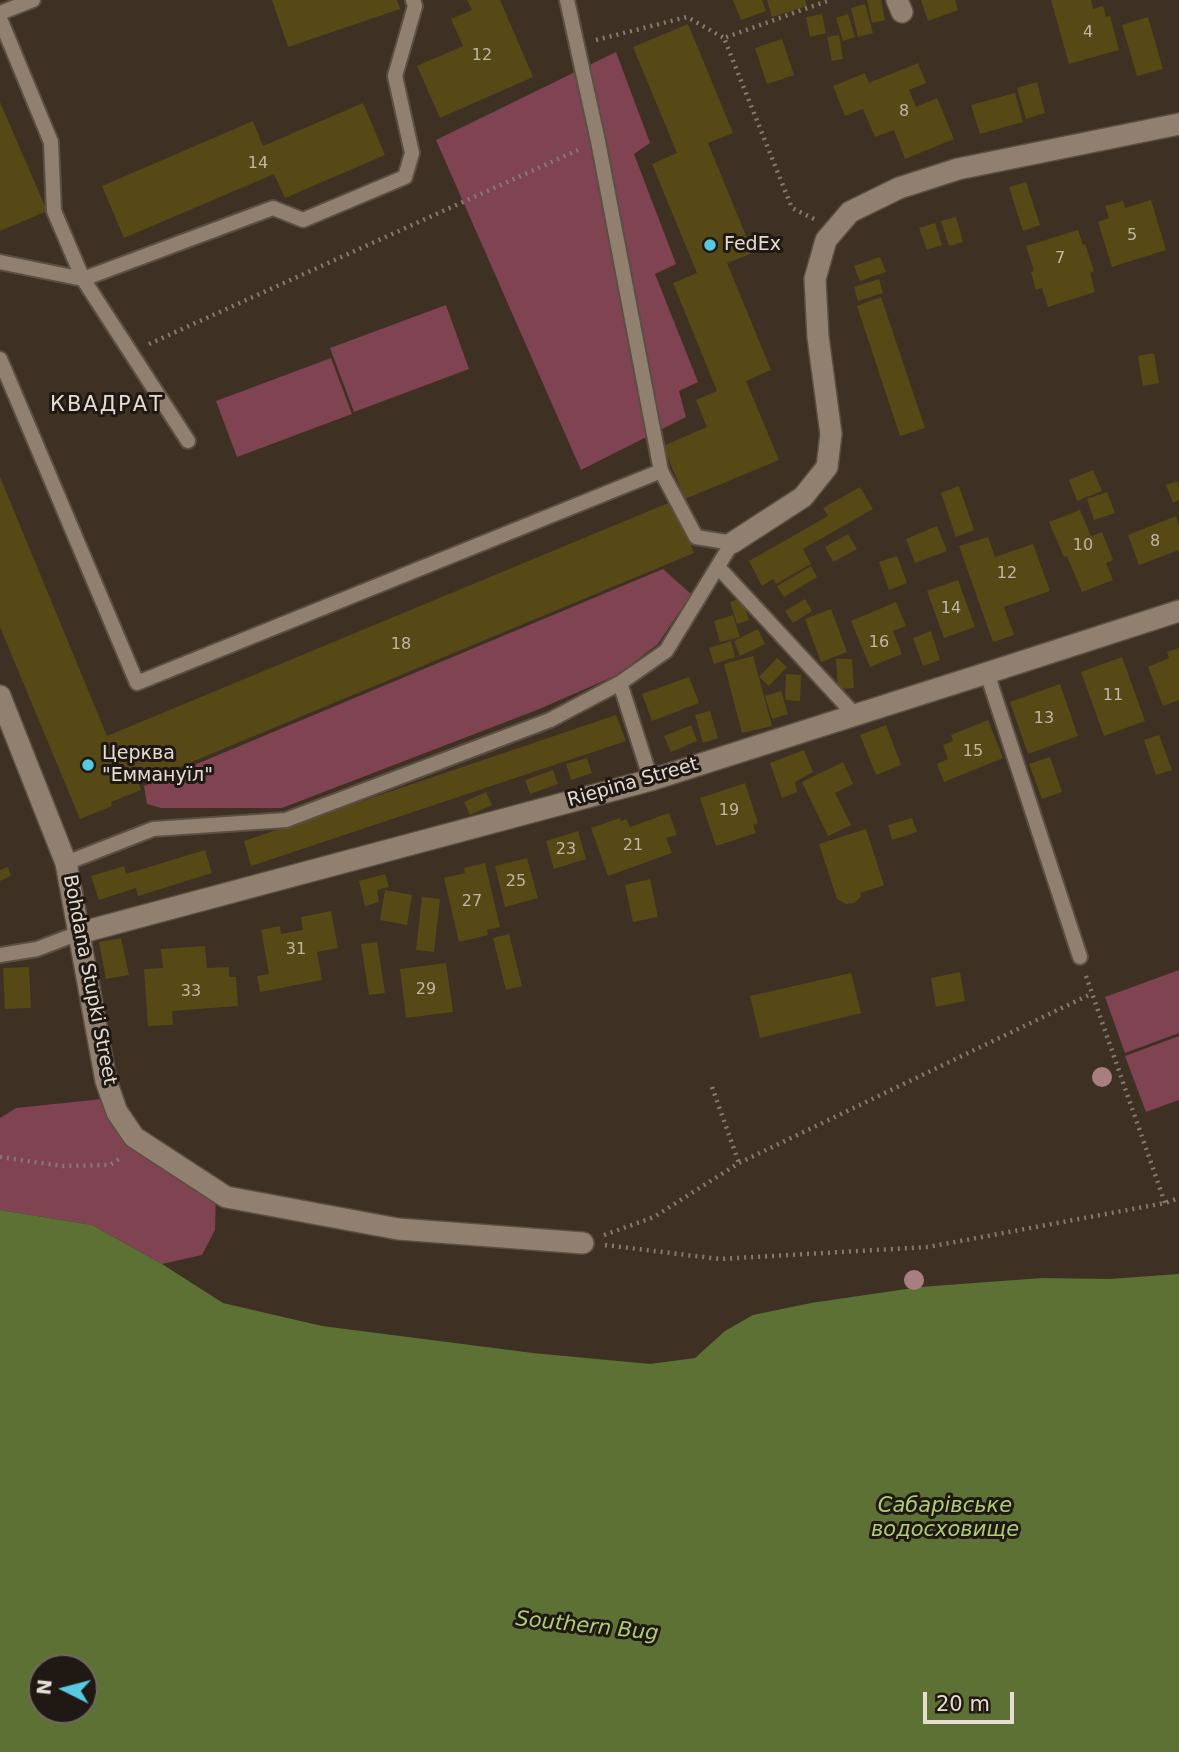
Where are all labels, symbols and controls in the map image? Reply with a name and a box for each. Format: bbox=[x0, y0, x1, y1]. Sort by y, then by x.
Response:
house number: 4 bbox=[1083, 23, 1093, 43]
house number: 12 bbox=[472, 46, 492, 66]
house number: 8 bbox=[899, 102, 909, 122]
house number: 14 bbox=[248, 154, 268, 174]
house number: 5 bbox=[1127, 226, 1137, 246]
place label: FedEx bbox=[724, 234, 781, 256]
marker: FedEx bbox=[702, 237, 718, 253]
house number: 7 bbox=[1055, 249, 1065, 269]
district label: КВАДРАТ bbox=[51, 393, 163, 419]
house number: 8 bbox=[1150, 532, 1160, 552]
house number: 10 bbox=[1073, 536, 1093, 556]
house number: 12 bbox=[997, 564, 1017, 584]
house number: 14 bbox=[941, 599, 961, 619]
house number: 16 bbox=[869, 633, 889, 653]
house number: 18 bbox=[391, 635, 411, 655]
house number: 11 bbox=[1103, 686, 1123, 706]
house number: 13 bbox=[1034, 709, 1054, 729]
house number: 15 bbox=[963, 742, 983, 762]
place label: Церква "Еммануїл" bbox=[102, 743, 213, 787]
street label: Riepina Street bbox=[565, 753, 701, 813]
marker: Церква "Еммануїл" bbox=[80, 757, 96, 773]
house number: 19 bbox=[719, 801, 739, 821]
house number: 21 bbox=[623, 836, 643, 856]
house number: 23 bbox=[556, 840, 576, 860]
house number: 25 bbox=[506, 872, 526, 892]
street label: Bohdana Stupki Street bbox=[57, 873, 121, 1087]
house number: 27 bbox=[462, 892, 482, 912]
house number: 31 bbox=[286, 940, 306, 960]
house number: 29 bbox=[416, 980, 436, 1000]
house number: 33 bbox=[181, 982, 201, 1002]
water label: Сабарівське водосховище bbox=[871, 1494, 1019, 1544]
water label: Southern Bug bbox=[514, 1607, 660, 1647]
north arrow bbox=[28, 1654, 98, 1724]
text: N bbox=[32, 1678, 56, 1696]
scale bar bbox=[927, 1678, 1018, 1722]
text: 20 m bbox=[936, 1692, 990, 1716]

